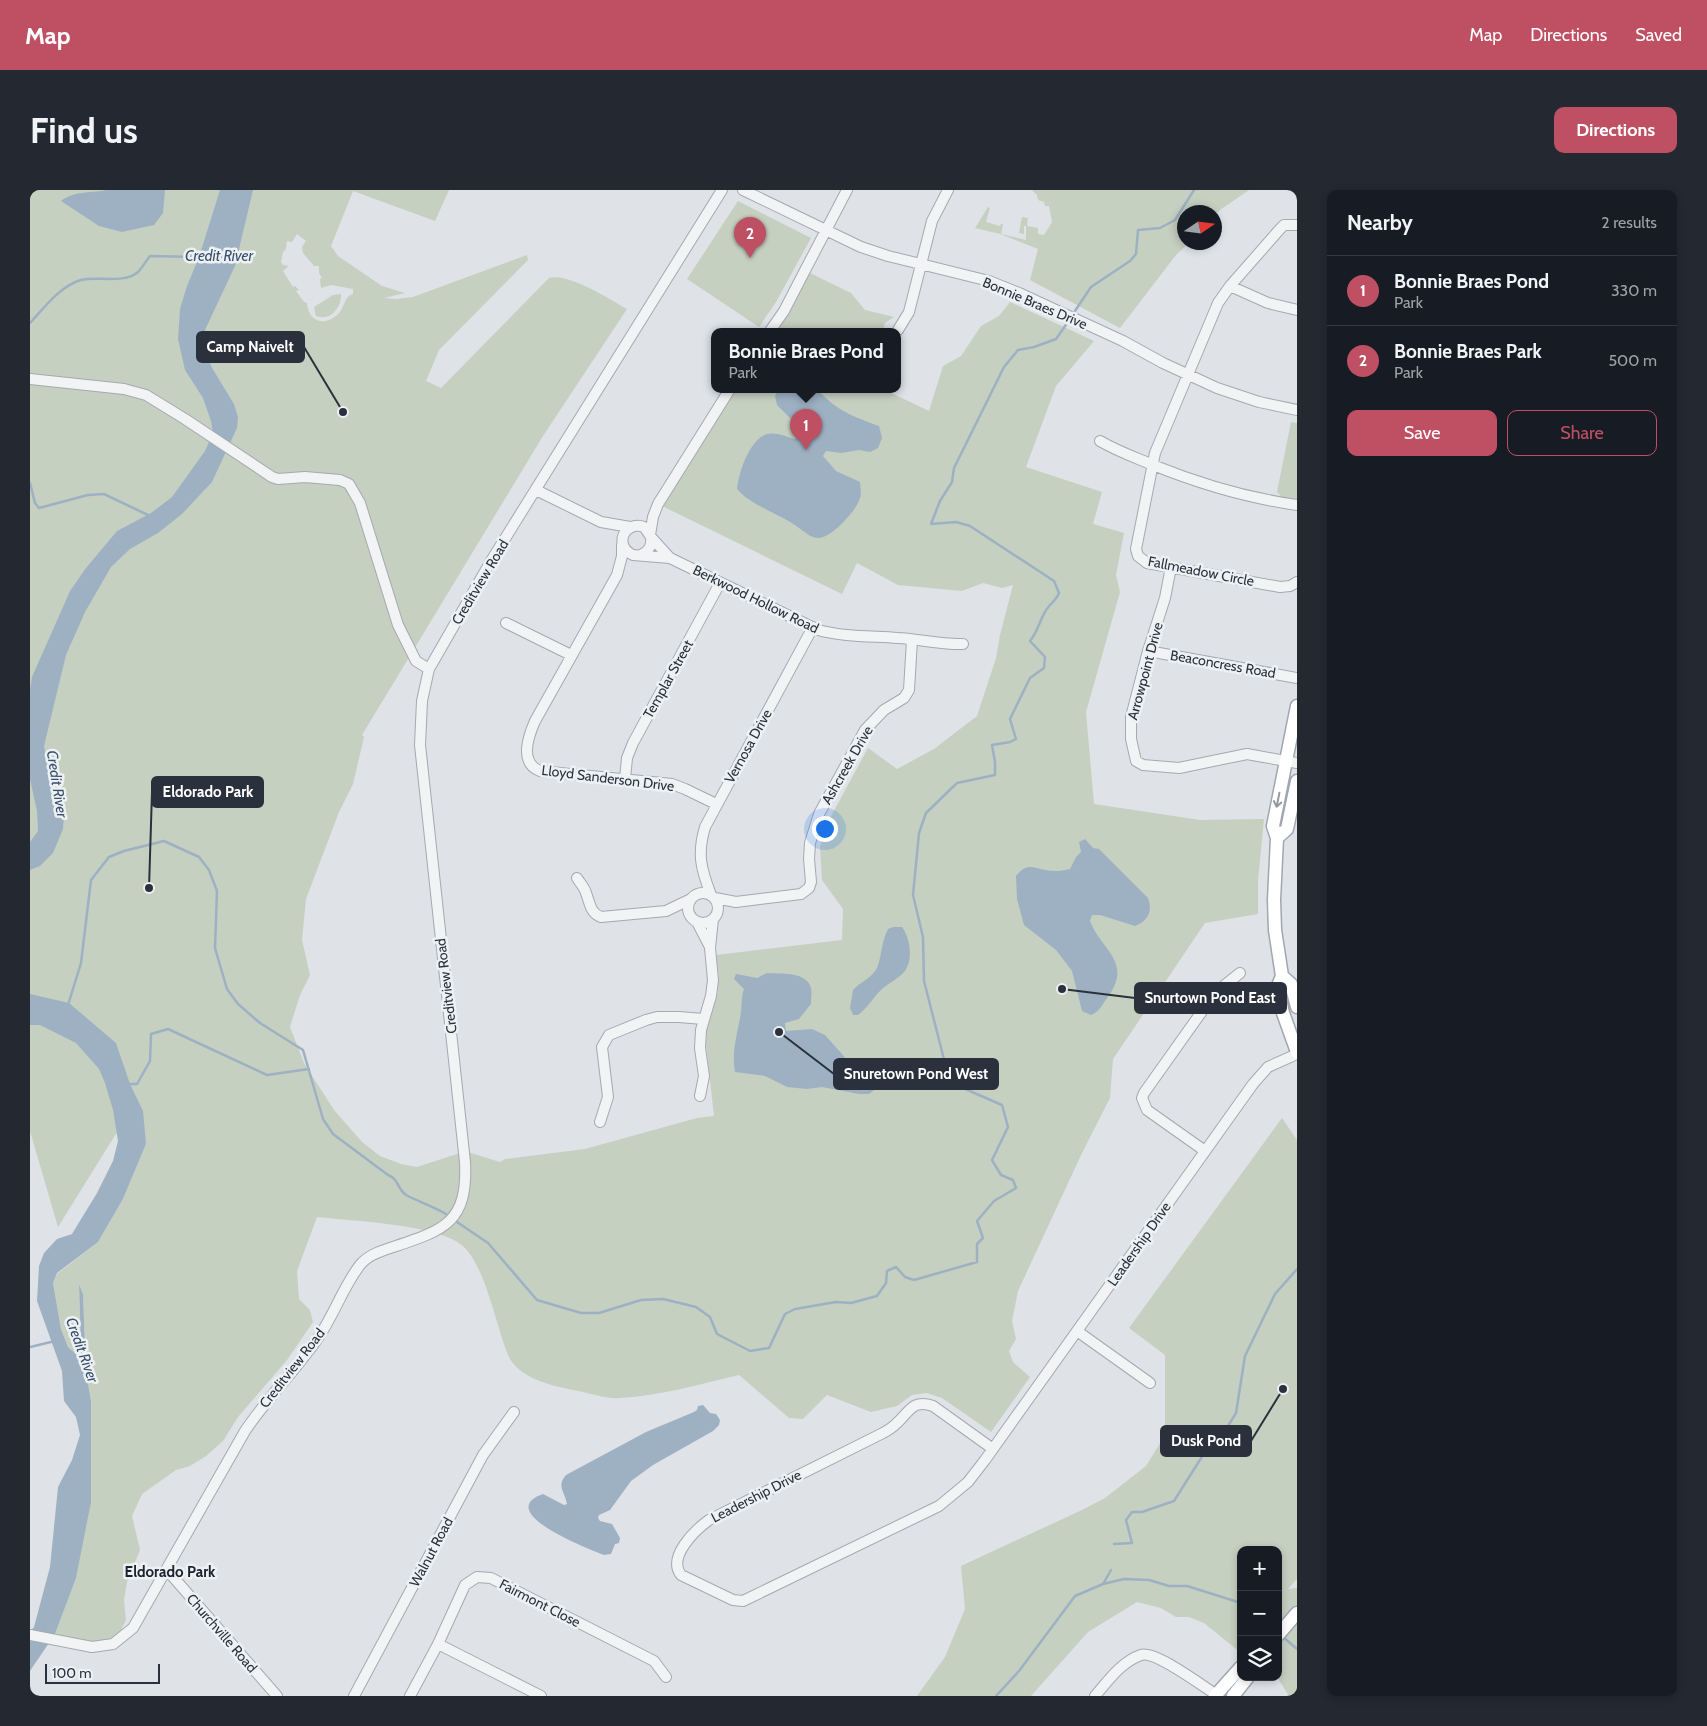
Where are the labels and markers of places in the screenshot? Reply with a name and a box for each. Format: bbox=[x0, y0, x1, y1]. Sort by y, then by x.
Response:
pin: 2 bbox=[734, 217, 766, 258]
callout: Camp Naivelt bbox=[197, 332, 304, 362]
pin: 1 bbox=[790, 409, 822, 450]
callout: Eldorado Park bbox=[152, 777, 263, 807]
callout: Snurtown Pond East bbox=[1135, 983, 1286, 1013]
callout: Snuretown Pond West bbox=[834, 1059, 998, 1089]
callout: Dusk Pond bbox=[1161, 1426, 1251, 1456]

